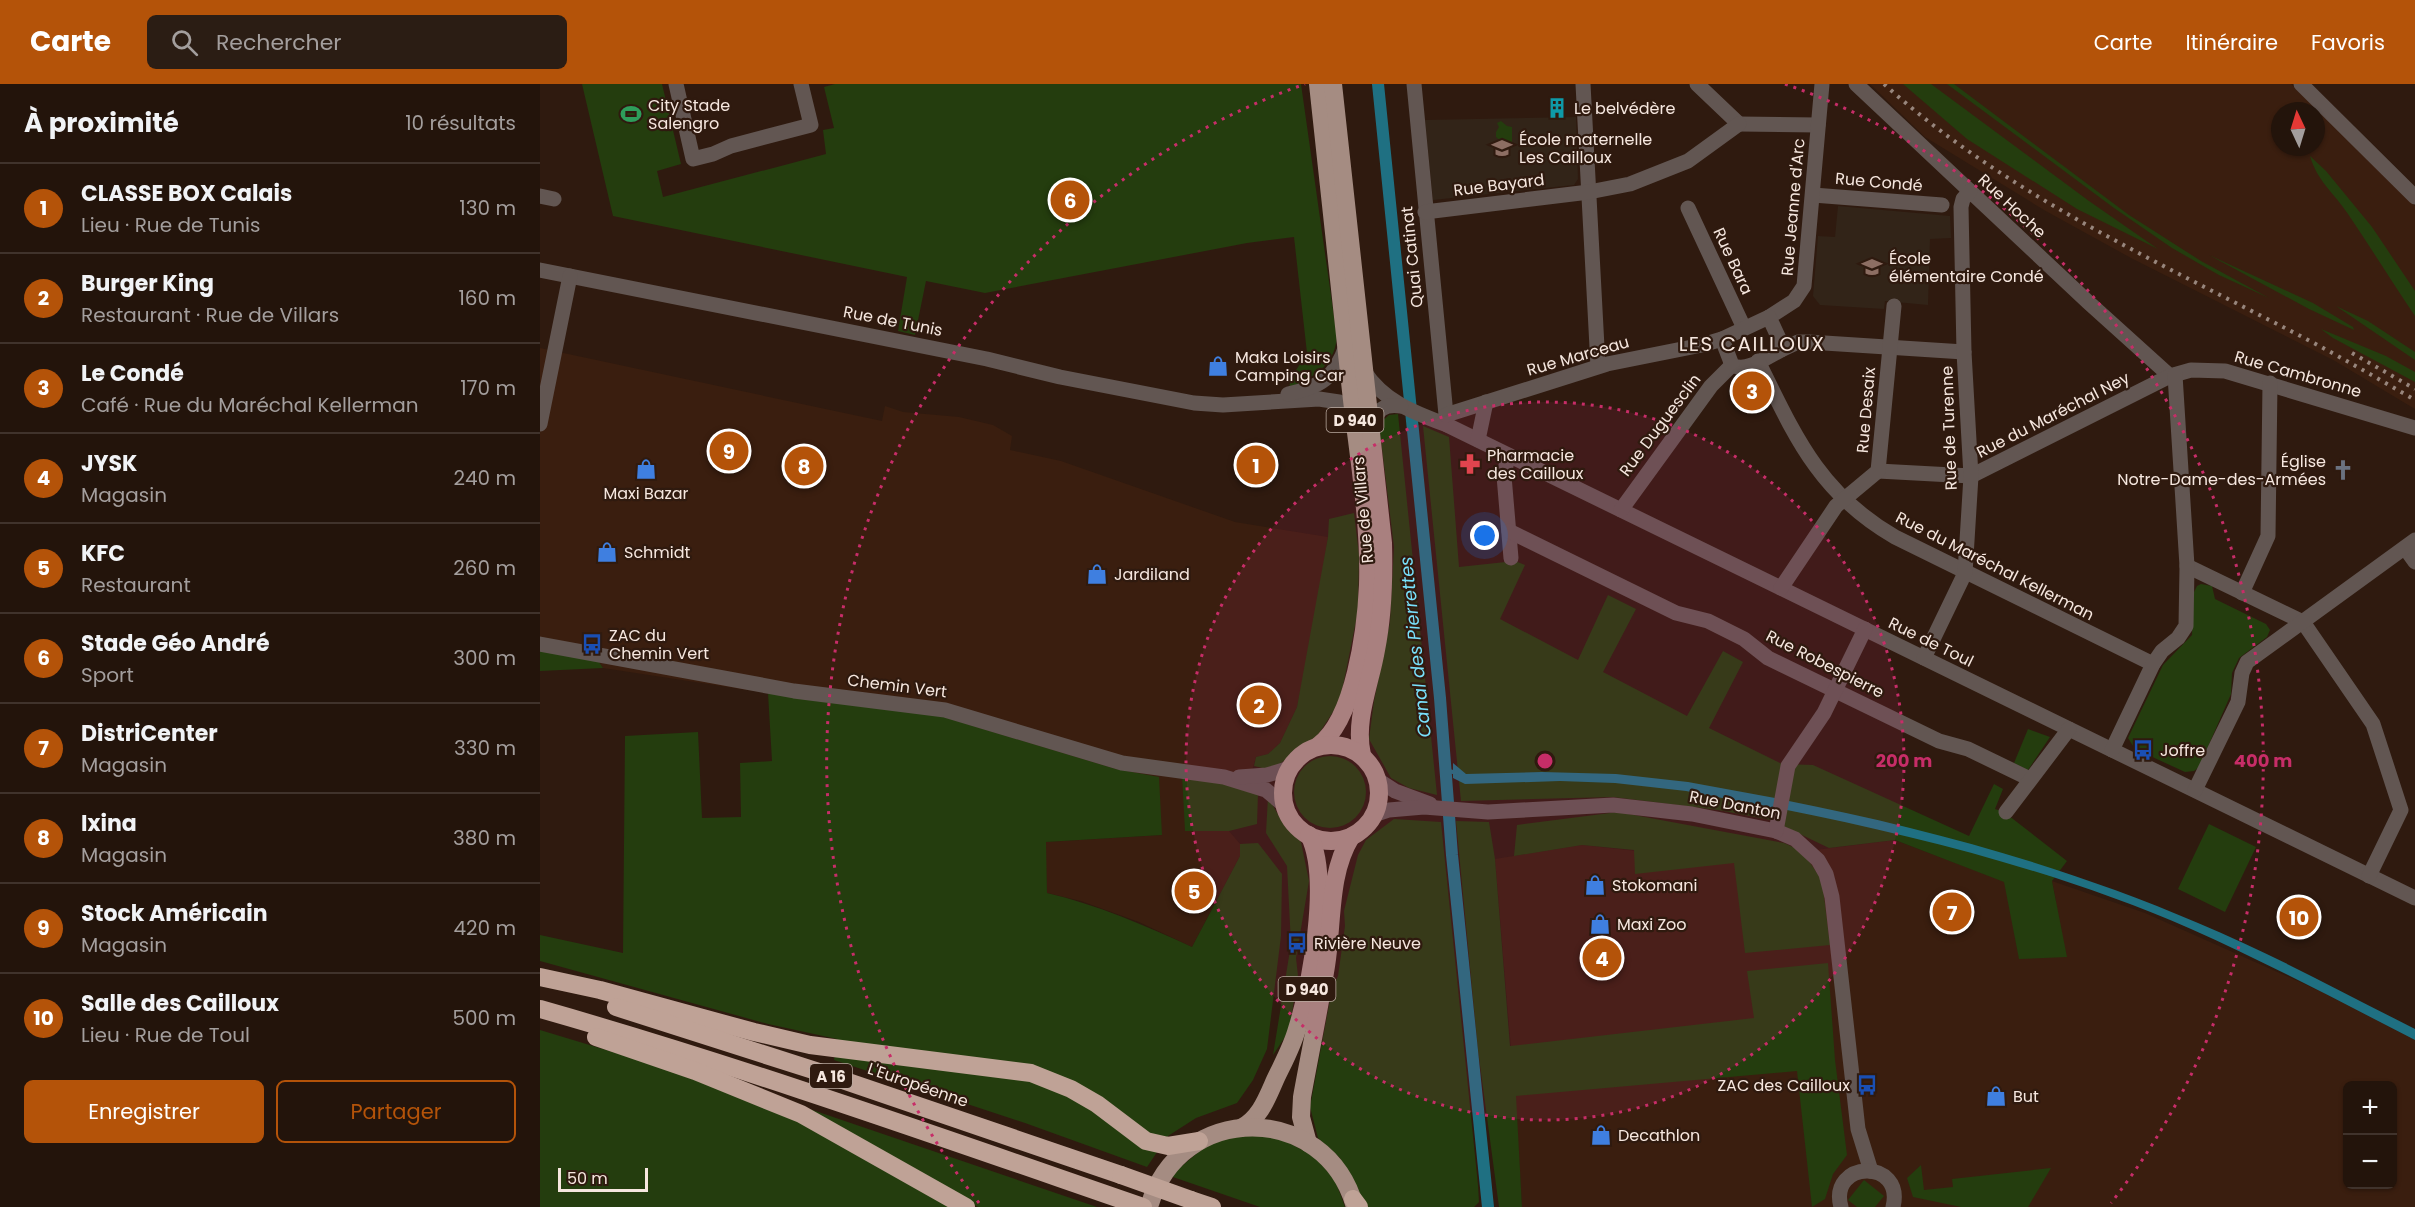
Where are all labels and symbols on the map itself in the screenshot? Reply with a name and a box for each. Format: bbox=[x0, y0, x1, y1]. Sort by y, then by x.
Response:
place label: City Stade Salengro bbox=[648, 94, 730, 135]
building icon: Le belvédère bbox=[1545, 96, 1569, 120]
place label: Le belvédère bbox=[1574, 97, 1675, 120]
sports icon: City Stade Salengro bbox=[619, 102, 643, 126]
north arrow bbox=[2271, 102, 2325, 156]
place label: École maternelle Les Cailloux bbox=[1519, 128, 1652, 169]
school or university icon: École maternelle Les Cailloux bbox=[1490, 136, 1514, 160]
street label: Rue Jeanne d'Arc bbox=[1776, 137, 1810, 277]
street label: Rue Condé bbox=[1834, 167, 1924, 197]
street label: Rue Bayard bbox=[1452, 168, 1546, 202]
street label: Rue Hoche bbox=[1973, 168, 2051, 244]
pin: 6 bbox=[1050, 178, 1090, 222]
street label: Quai Catinat bbox=[1395, 205, 1429, 309]
street label: Rue Bara bbox=[1707, 224, 1759, 298]
place label: École élémentaire Condé bbox=[1889, 247, 2044, 288]
school or university icon: École élémentaire Condé bbox=[1860, 255, 1884, 279]
street label: Rue de Tunis bbox=[841, 300, 945, 342]
street label: Rue Marceau bbox=[1524, 330, 1632, 382]
district label: LES CAILLOUX bbox=[1679, 330, 1825, 358]
street label: Rue Cambronne bbox=[2232, 345, 2364, 403]
place label: Maka Loisirs Camping Car bbox=[1235, 346, 1344, 387]
shop icon: Maka Loisirs Camping Car bbox=[1206, 354, 1230, 378]
street label: Rue de Turenne bbox=[1935, 365, 1963, 491]
street label: Rue Desaix bbox=[1851, 366, 1881, 454]
street label: Rue du Maréchal Ney bbox=[1972, 366, 2134, 464]
pin: 3 bbox=[1732, 368, 1772, 414]
street label: Rue Duguesclin bbox=[1614, 369, 1706, 481]
road number: D 940 bbox=[1326, 408, 1384, 432]
pin: 9 bbox=[710, 428, 748, 473]
pin: 1 bbox=[1236, 442, 1276, 488]
pin: 8 bbox=[784, 444, 824, 488]
place label: Pharmacie des Cailloux bbox=[1487, 444, 1584, 485]
place label: Église Notre-Dame-des-Armées bbox=[2117, 450, 2326, 491]
pharmacy icon: Pharmacie des Cailloux bbox=[1458, 452, 1482, 476]
street label: Rue de Villars bbox=[1347, 456, 1379, 564]
shop icon: Maxi Bazar bbox=[634, 457, 658, 481]
church icon: Église Notre-Dame-des-Armées bbox=[2331, 458, 2355, 482]
place label: Maxi Bazar bbox=[603, 482, 689, 505]
street label: Rue du Maréchal Kellerman bbox=[1892, 506, 2098, 626]
your location bbox=[1470, 521, 1499, 550]
shop icon: Schmidt bbox=[595, 540, 619, 564]
place label: Schmidt bbox=[624, 541, 691, 564]
water label: Canal des Pierrettes bbox=[1393, 555, 1437, 739]
shop icon: Jardiland bbox=[1085, 562, 1109, 586]
place label: Jardiland bbox=[1114, 563, 1190, 586]
street label: Rue de Toul bbox=[1885, 611, 1977, 673]
place label: ZAC du Chemin Vert bbox=[609, 624, 709, 665]
street label: Rue Robespierre bbox=[1762, 624, 1888, 704]
bus stop icon: ZAC du Chemin Vert bbox=[580, 632, 604, 656]
street label: Chemin Vert bbox=[846, 668, 948, 704]
pin: 2 bbox=[1240, 682, 1278, 728]
bus stop icon: Joffre bbox=[2131, 738, 2155, 762]
place label: Joffre bbox=[2160, 739, 2205, 762]
text: 200 m bbox=[1876, 748, 1932, 773]
text: 400 m bbox=[2234, 748, 2292, 773]
centre of rings bbox=[1535, 751, 1555, 771]
street label: Rue Danton bbox=[1687, 785, 1783, 825]
pin: 5 bbox=[1174, 868, 1214, 914]
shop icon: Stokomani bbox=[1583, 873, 1607, 897]
place label: Stokomani bbox=[1612, 874, 1697, 897]
pin: 7 bbox=[1932, 890, 1972, 934]
pin: 10 bbox=[2280, 894, 2318, 940]
shop icon: Maxi Zoo bbox=[1588, 912, 1612, 936]
place label: Maxi Zoo bbox=[1617, 913, 1687, 936]
bus stop icon: Rivière Neuve bbox=[1285, 931, 1309, 955]
place label: Rivière Neuve bbox=[1314, 932, 1421, 955]
pin: 4 bbox=[1582, 936, 1622, 980]
road number: D 940 bbox=[1278, 977, 1335, 1001]
street label: L'Européenne bbox=[865, 1057, 972, 1113]
road number: A 16 bbox=[810, 1064, 852, 1088]
bus stop icon: ZAC des Cailloux bbox=[1855, 1073, 1879, 1097]
place label: ZAC des Cailloux bbox=[1717, 1074, 1850, 1097]
shop icon: But bbox=[1984, 1084, 2008, 1108]
place label: But bbox=[2013, 1085, 2039, 1108]
shop icon: Decathlon bbox=[1589, 1123, 1613, 1147]
place label: Decathlon bbox=[1618, 1124, 1700, 1147]
scale bar bbox=[558, 1165, 648, 1192]

